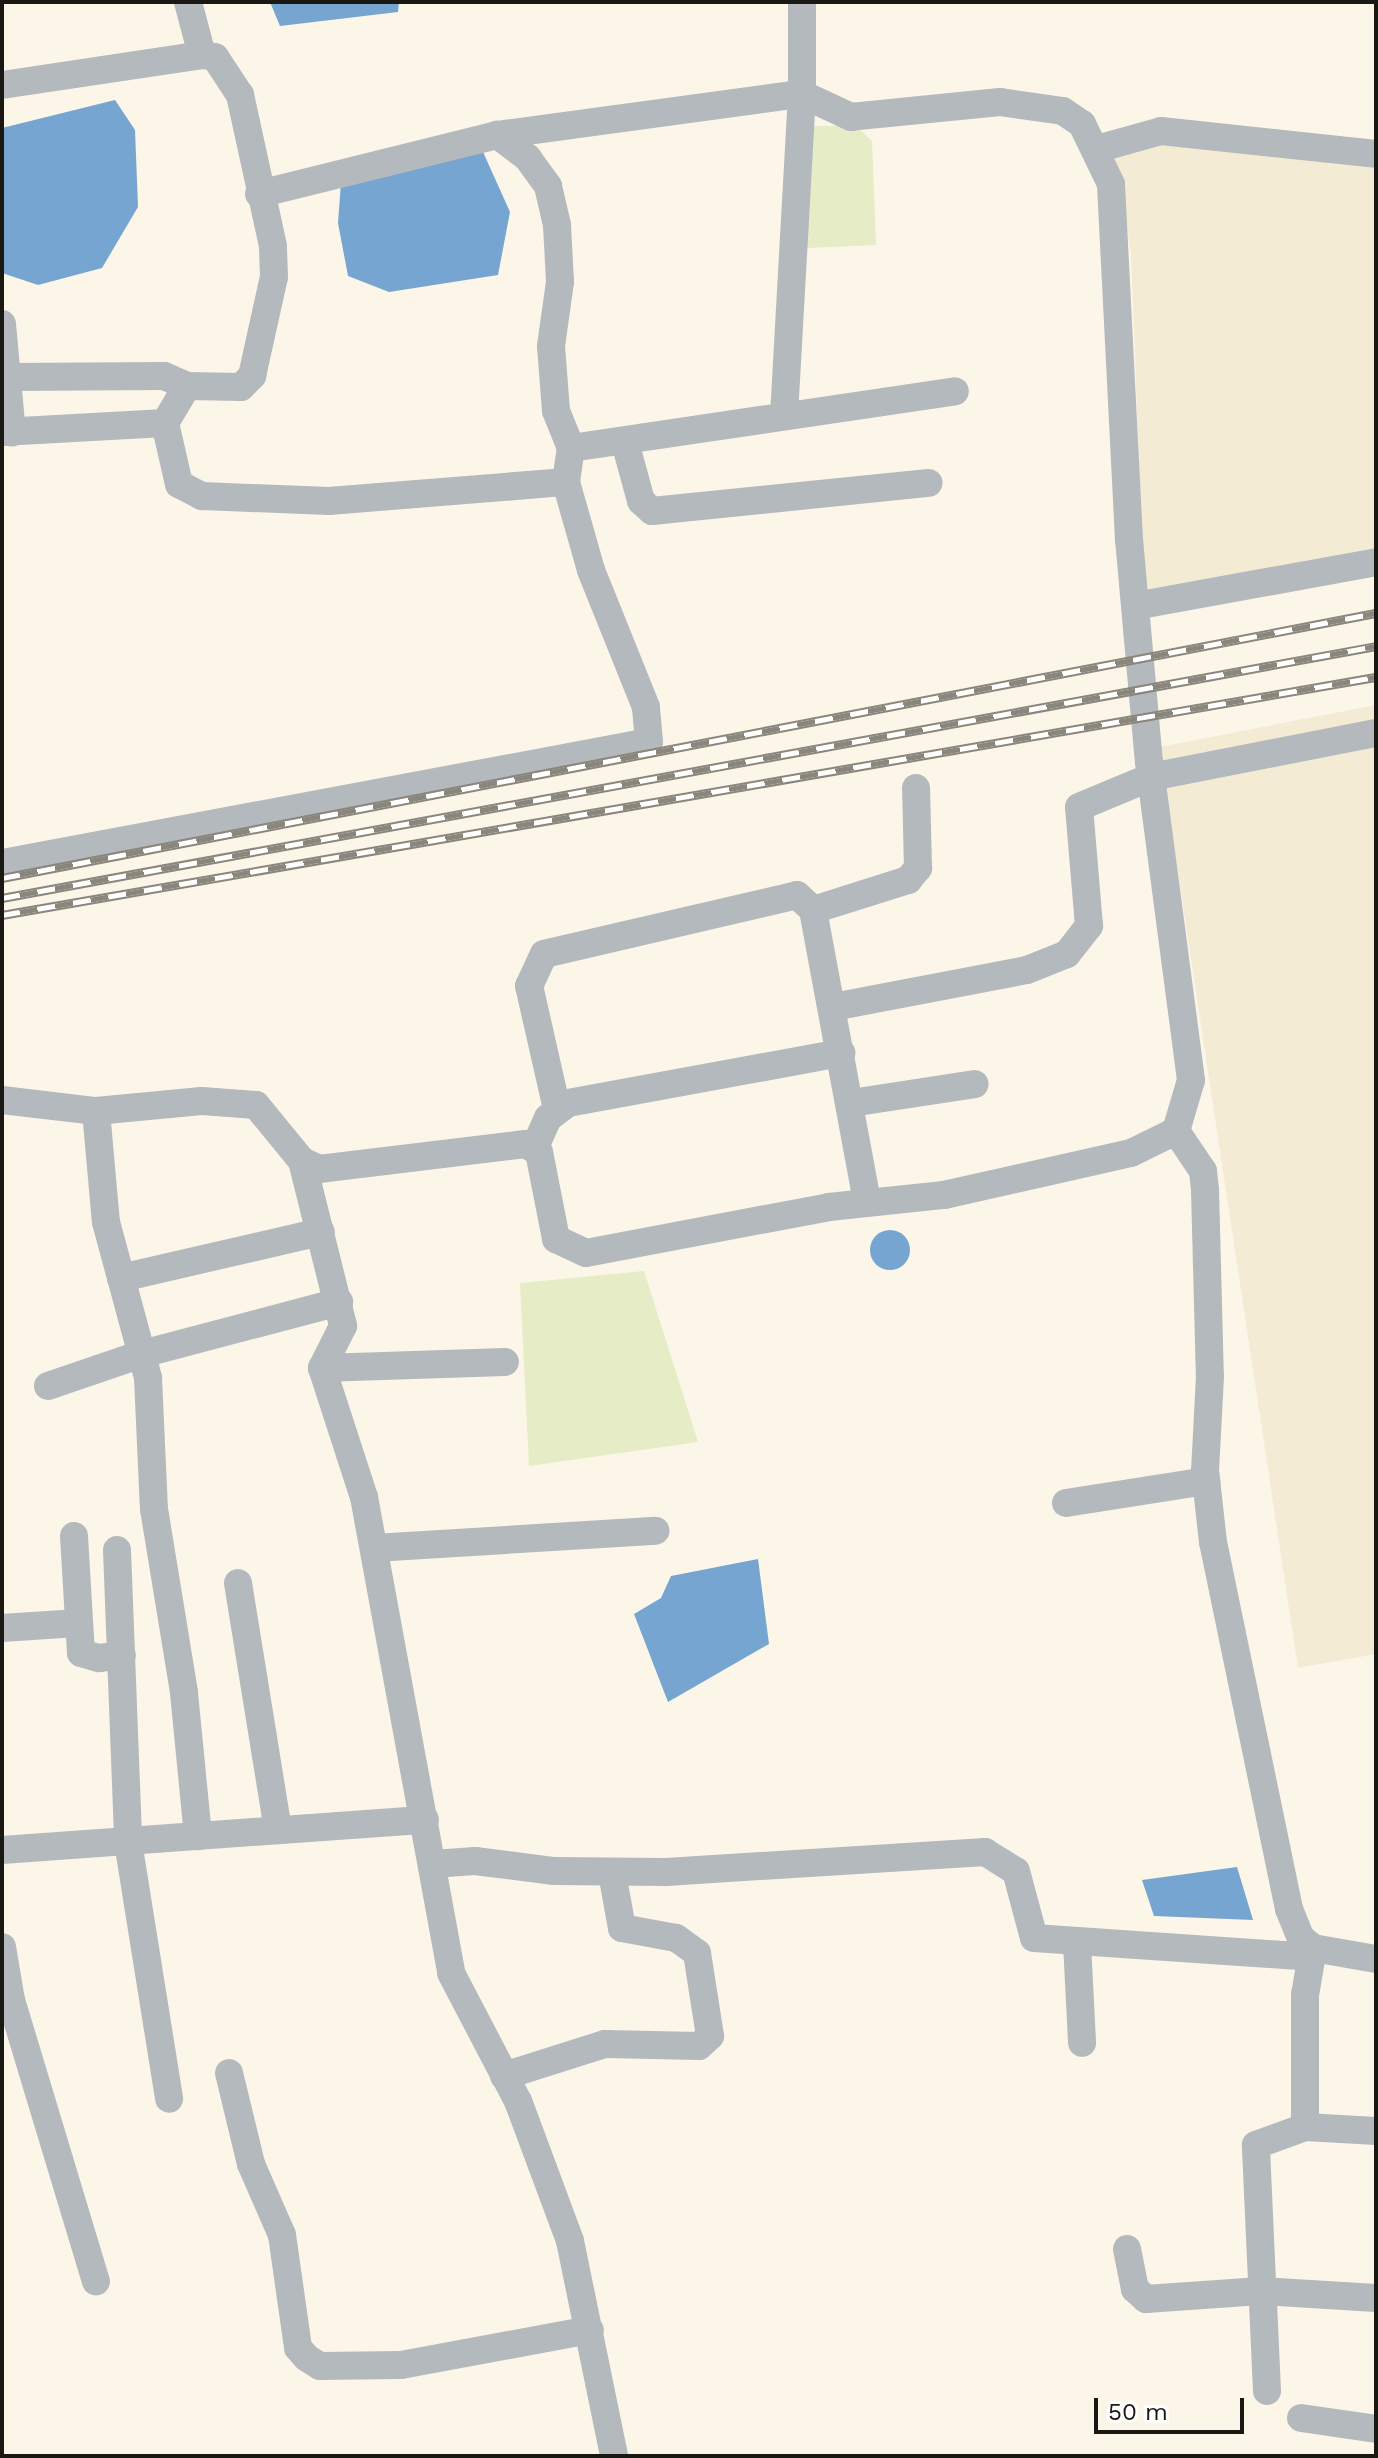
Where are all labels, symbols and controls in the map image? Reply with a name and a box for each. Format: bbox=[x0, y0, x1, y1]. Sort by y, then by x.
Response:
scale bar bbox=[1098, 2382, 1248, 2432]
text: 50 m bbox=[1108, 2398, 1168, 2426]

